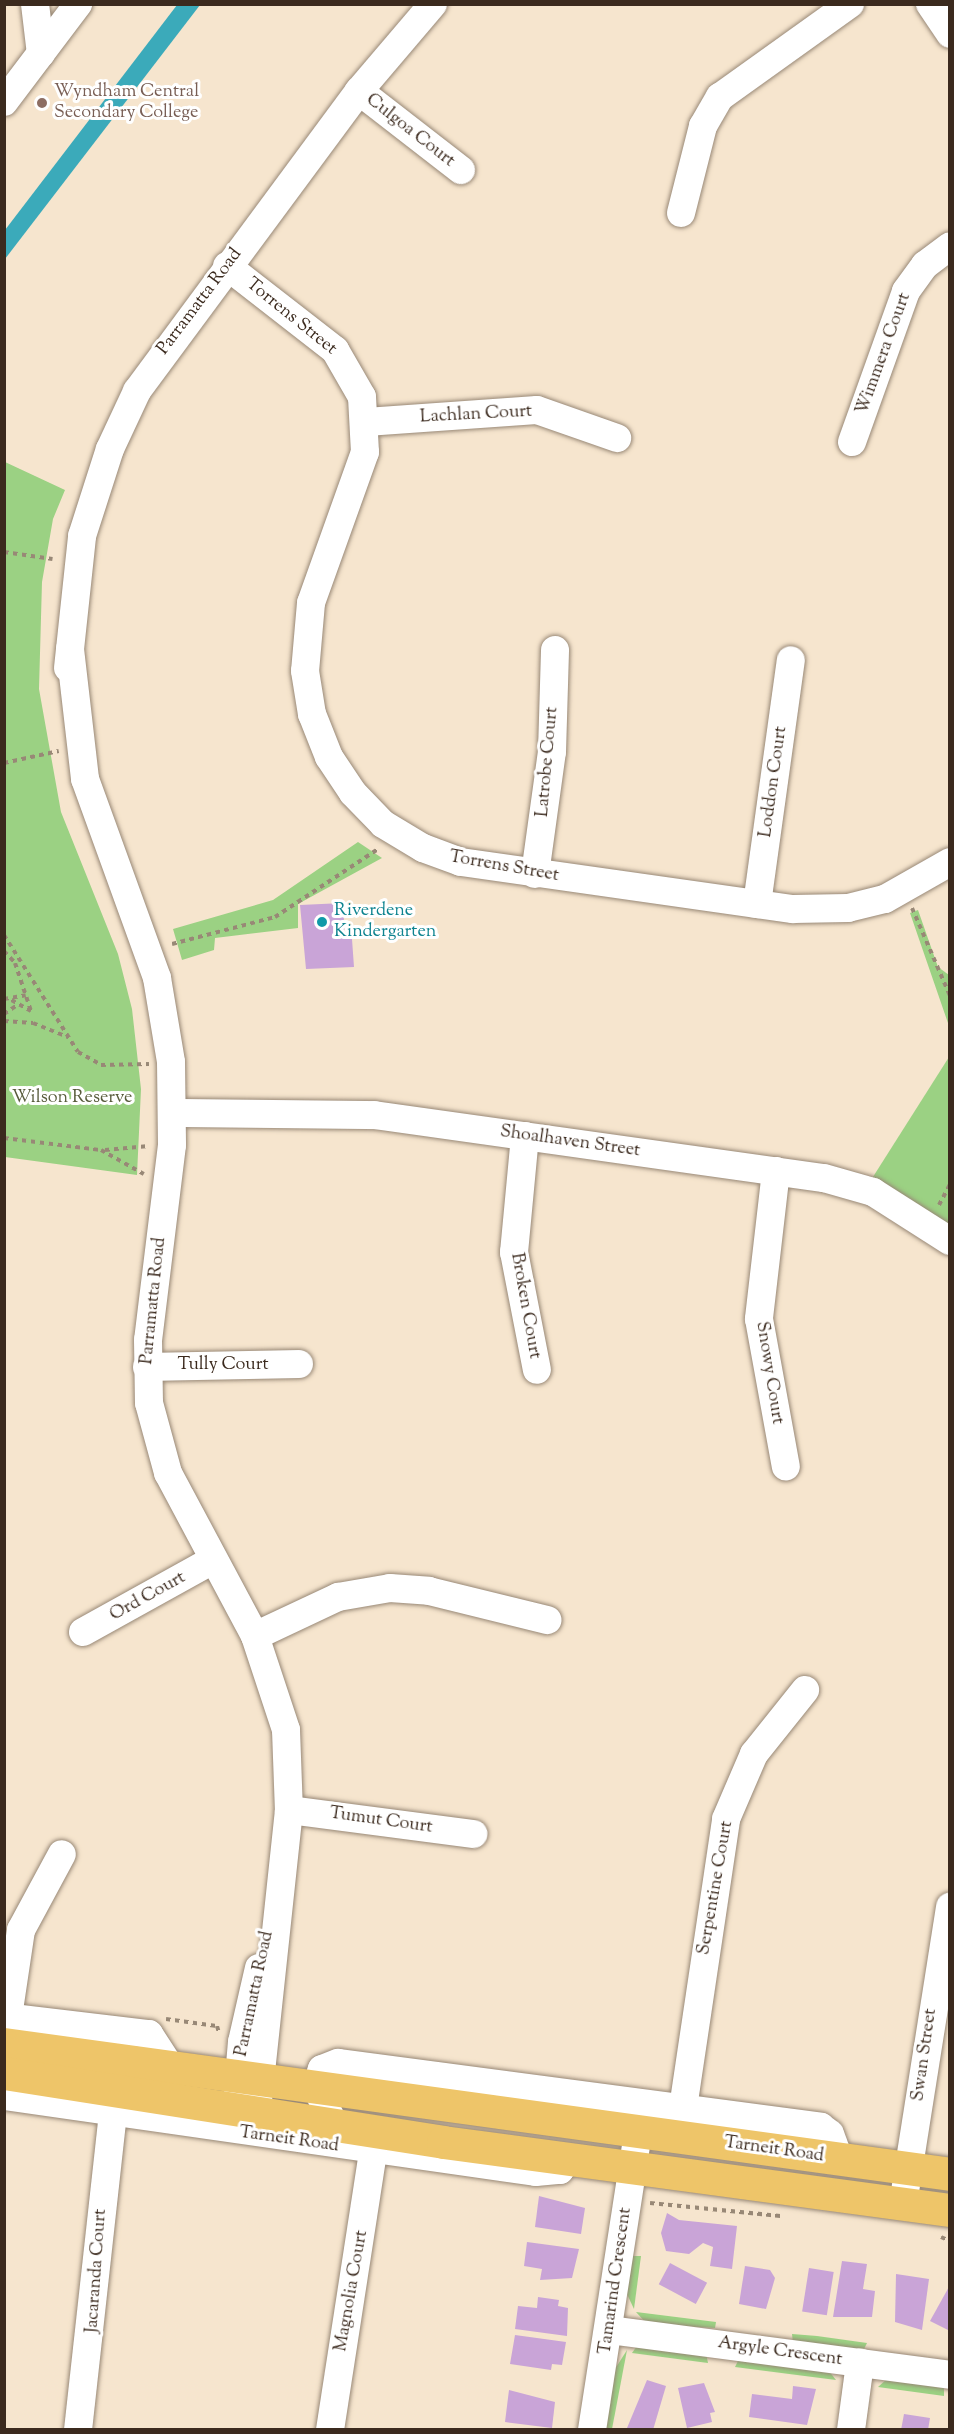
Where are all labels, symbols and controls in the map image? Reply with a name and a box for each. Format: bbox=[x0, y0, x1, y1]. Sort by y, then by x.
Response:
place label: Wyndham Central Secondary College bbox=[54, 82, 199, 124]
street label: Culgoa Court bbox=[361, 89, 459, 173]
marker: Wyndham Central Secondary College bbox=[35, 96, 49, 110]
street label: Parramatta Road bbox=[153, 245, 247, 359]
street label: Torrens Street bbox=[241, 274, 341, 360]
street label: Wimmera Court bbox=[852, 290, 916, 418]
street label: Lachlan Court bbox=[419, 401, 533, 429]
street label: Latrobe Court bbox=[532, 706, 564, 818]
street label: Loddon Court bbox=[756, 725, 792, 839]
street label: Torrens Street bbox=[448, 847, 560, 887]
place label: Riverdene Kindergarten bbox=[334, 901, 436, 944]
marker: Riverdene Kindergarten bbox=[315, 915, 329, 929]
park label: Wilson Reserve bbox=[12, 1087, 132, 1109]
street label: Shoalhaven Street bbox=[499, 1121, 641, 1163]
street label: Parramatta Road bbox=[137, 1236, 171, 1366]
street label: Broken Court bbox=[505, 1251, 545, 1361]
street label: Snowy Court bbox=[750, 1320, 788, 1426]
street label: Tully Court bbox=[177, 1354, 269, 1376]
street label: Ord Court bbox=[106, 1567, 190, 1627]
street label: Tumut Court bbox=[328, 1803, 434, 1839]
street label: Serpentine Court bbox=[694, 1819, 738, 1957]
street label: Parramatta Road bbox=[231, 1929, 279, 2059]
street label: Swan Street bbox=[908, 2007, 942, 2103]
street label: Tarneit Road bbox=[238, 2122, 340, 2158]
street label: Tarneit Road bbox=[723, 2132, 825, 2168]
street label: Tamarind Crescent bbox=[595, 2206, 637, 2356]
street label: Jacaranda Court bbox=[82, 2208, 112, 2334]
street label: Magnolia Court bbox=[331, 2229, 373, 2353]
street label: Argyle Crescent bbox=[716, 2333, 844, 2371]

